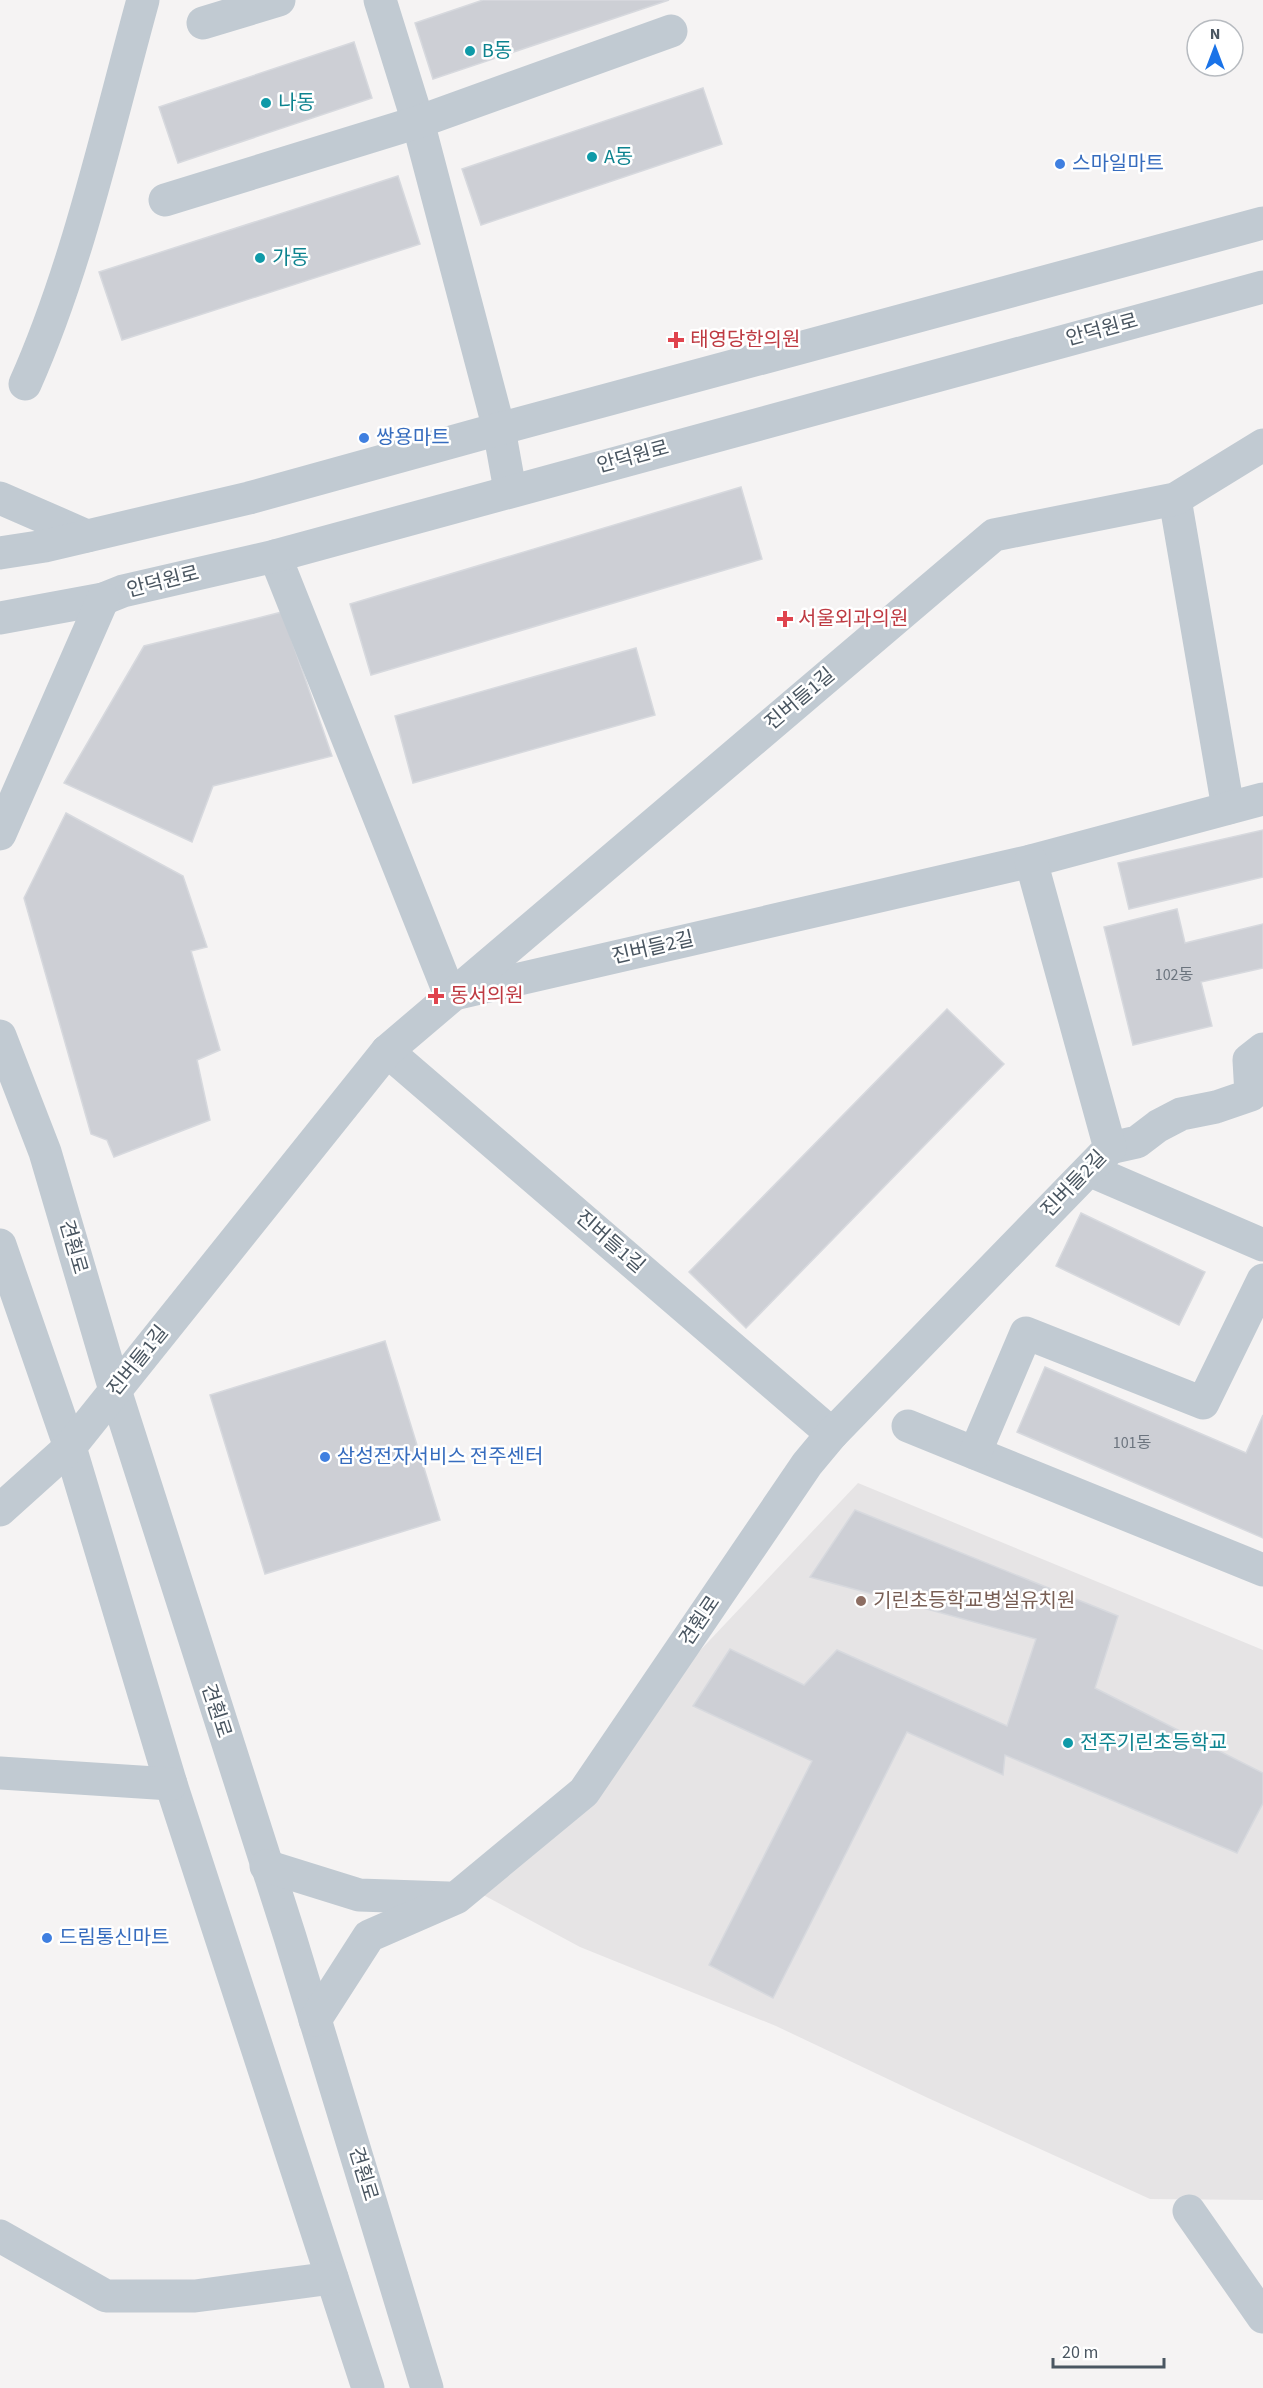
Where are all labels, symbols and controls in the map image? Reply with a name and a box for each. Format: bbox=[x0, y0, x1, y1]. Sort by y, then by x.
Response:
north arrow bbox=[1185, 18, 1245, 78]
text: N bbox=[1210, 23, 1220, 45]
place label: B동 bbox=[482, 37, 512, 65]
marker: B동 bbox=[463, 44, 477, 58]
place label: 나동 bbox=[278, 89, 315, 117]
marker: 나동 bbox=[259, 96, 273, 110]
place label: A동 bbox=[604, 143, 633, 171]
marker: A동 bbox=[585, 150, 599, 164]
place label: 스마일마트 bbox=[1072, 150, 1164, 178]
marker: 스마일마트 bbox=[1053, 157, 1067, 171]
place label: 가동 bbox=[272, 244, 309, 272]
marker: 가동 bbox=[253, 251, 267, 265]
street label: 안덕원로 bbox=[1063, 307, 1141, 353]
place label: 태영당한의원 bbox=[690, 326, 800, 354]
marker: 태영당한의원 bbox=[667, 331, 685, 349]
place label: 쌍용마트 bbox=[376, 424, 450, 452]
marker: 쌍용마트 bbox=[357, 431, 371, 445]
street label: 안덕원로 bbox=[594, 434, 672, 480]
street label: 안덕원로 bbox=[124, 560, 202, 604]
place label: 서울외과의원 bbox=[798, 605, 908, 633]
marker: 서울외과의원 bbox=[776, 610, 794, 628]
street label: 진버들1길 bbox=[759, 661, 841, 737]
street label: 진버들2길 bbox=[609, 925, 697, 971]
house number: 102동 bbox=[1155, 964, 1194, 986]
place label: 동서의원 bbox=[450, 982, 524, 1010]
marker: 동서의원 bbox=[427, 987, 445, 1005]
street label: 진버들2길 bbox=[1035, 1144, 1113, 1224]
street label: 진버들1길 bbox=[569, 1204, 651, 1280]
street label: 견훤로 bbox=[52, 1217, 94, 1277]
street label: 진버들1길 bbox=[101, 1320, 175, 1402]
house number: 101동 bbox=[1113, 1432, 1152, 1454]
place label: 삼성전자서비스 전주센터 bbox=[337, 1443, 543, 1471]
marker: 삼성전자서비스 전주센터 bbox=[318, 1450, 332, 1464]
place label: 기린초등학교병설유치원 bbox=[873, 1587, 1075, 1615]
street label: 견훤로 bbox=[673, 1590, 727, 1652]
marker: 기린초등학교병설유치원 bbox=[854, 1594, 868, 1608]
street label: 견훤로 bbox=[194, 1680, 238, 1742]
place label: 전주기린초등학교 bbox=[1080, 1729, 1227, 1757]
marker: 전주기린초등학교 bbox=[1061, 1736, 1075, 1750]
place label: 드림통신마트 bbox=[59, 1924, 169, 1952]
marker: 드림통신마트 bbox=[40, 1931, 54, 1945]
street label: 견훤로 bbox=[342, 2144, 384, 2204]
scale bar bbox=[1053, 2331, 1164, 2369]
text: 20 m bbox=[1062, 2340, 1098, 2365]

